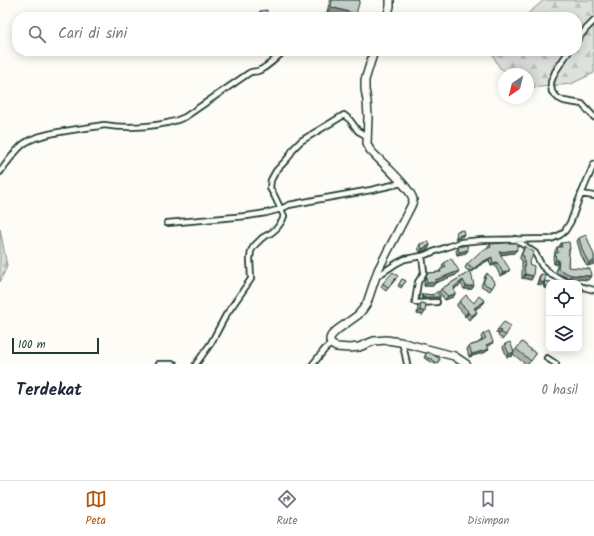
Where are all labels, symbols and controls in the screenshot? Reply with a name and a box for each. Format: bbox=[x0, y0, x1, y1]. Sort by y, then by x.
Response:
search box bbox=[12, 12, 582, 56]
text: Cari di sini bbox=[58, 22, 127, 46]
icon: search bbox=[26, 23, 48, 45]
north arrow bbox=[498, 68, 534, 104]
map controls bbox=[546, 280, 582, 352]
button: locate bbox=[546, 280, 582, 316]
button: layers bbox=[546, 316, 582, 352]
scale bar bbox=[12, 336, 99, 355]
text: 100 m bbox=[18, 336, 46, 354]
text: Terdekat bbox=[16, 377, 82, 404]
text: 0 hasil bbox=[541, 380, 578, 401]
tab: Peta bbox=[85, 488, 107, 530]
tab: Rute bbox=[276, 488, 298, 530]
tab: Disimpan bbox=[467, 488, 509, 530]

